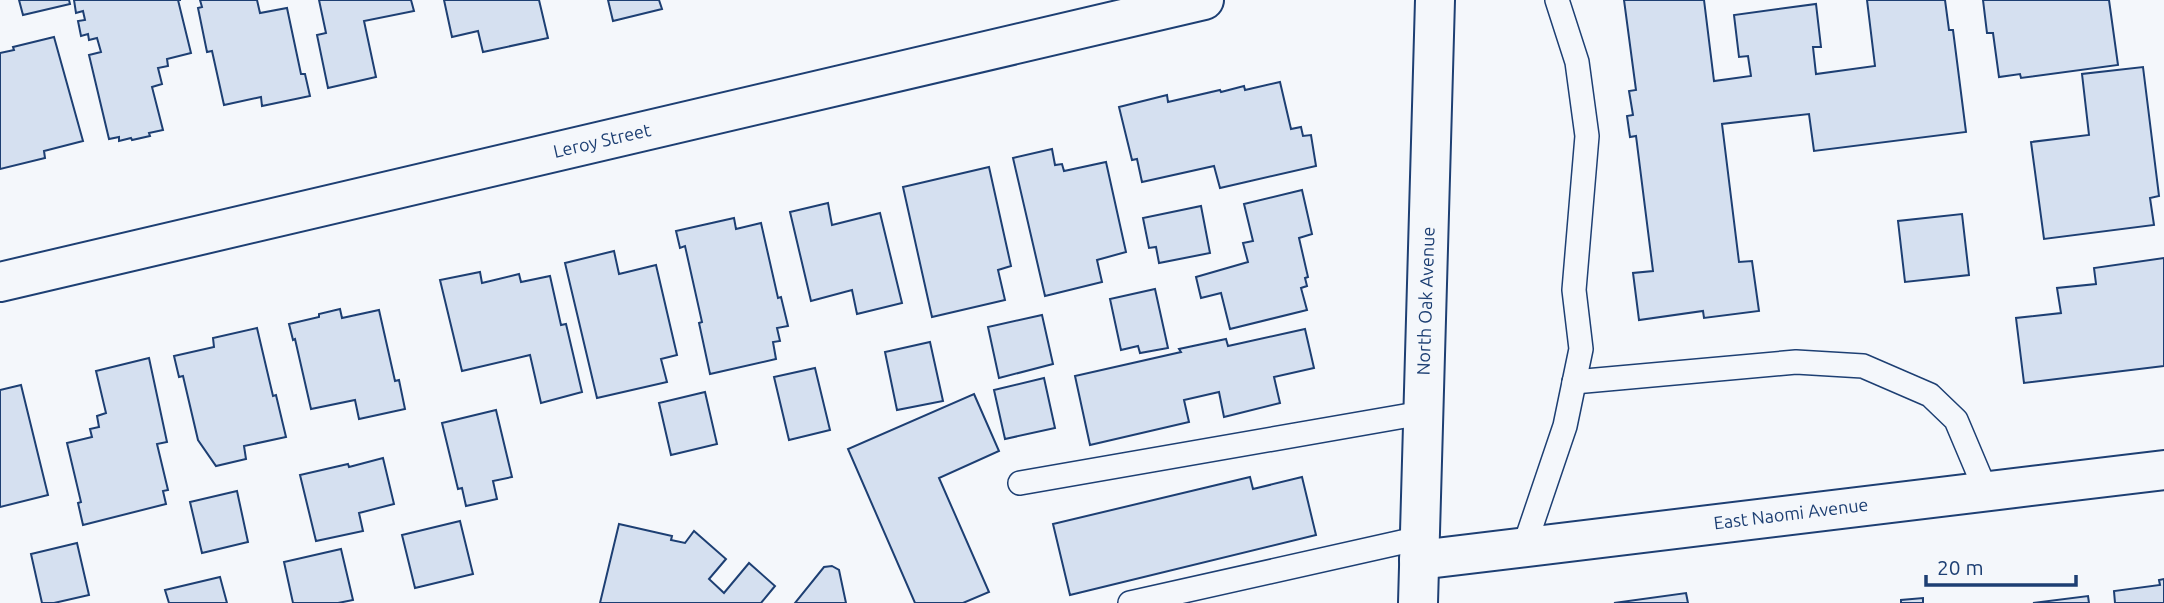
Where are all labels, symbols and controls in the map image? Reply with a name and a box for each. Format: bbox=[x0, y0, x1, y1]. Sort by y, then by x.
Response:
street label: Leroy Street bbox=[551, 119, 652, 161]
street label: North Oak Avenue bbox=[1412, 226, 1438, 376]
street label: East Naomi Avenue bbox=[1712, 494, 1869, 532]
scale bar bbox=[1926, 544, 2076, 588]
text: 20 m bbox=[1937, 555, 1984, 579]

